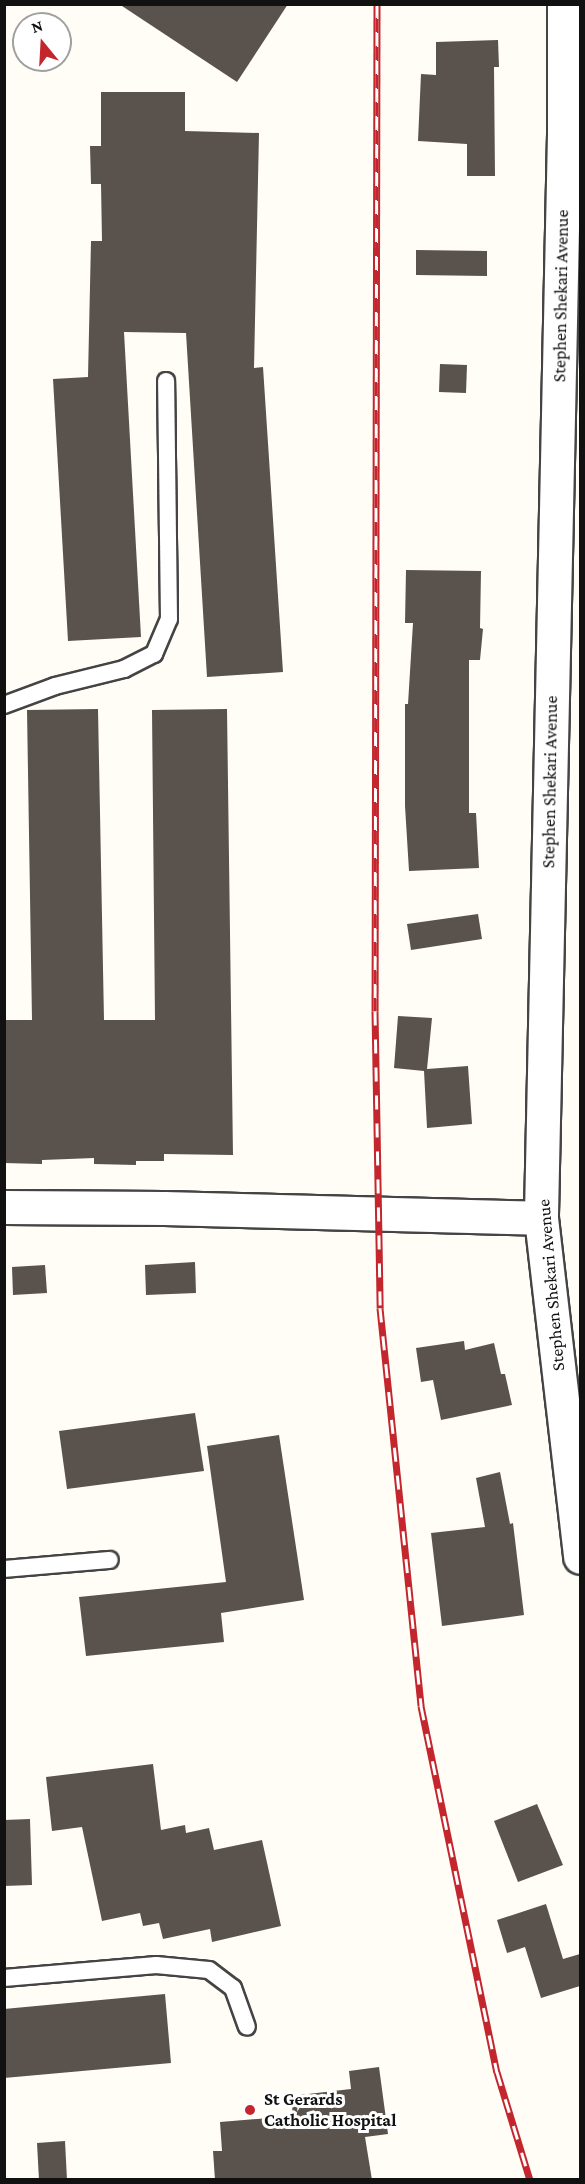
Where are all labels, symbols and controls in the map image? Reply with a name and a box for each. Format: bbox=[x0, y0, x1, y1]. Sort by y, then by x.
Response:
north arrow bbox=[12, 12, 72, 72]
text: N bbox=[29, 17, 45, 36]
street label: Stephen Shekari Avenue bbox=[549, 210, 573, 382]
street label: Stephen Shekari Avenue bbox=[538, 696, 562, 868]
street label: Stephen Shekari Avenue bbox=[533, 1198, 569, 1372]
place label: St Gerards Catholic Hospital bbox=[264, 2089, 396, 2132]
marker: St Gerards Catholic Hospital bbox=[241, 2101, 259, 2119]

